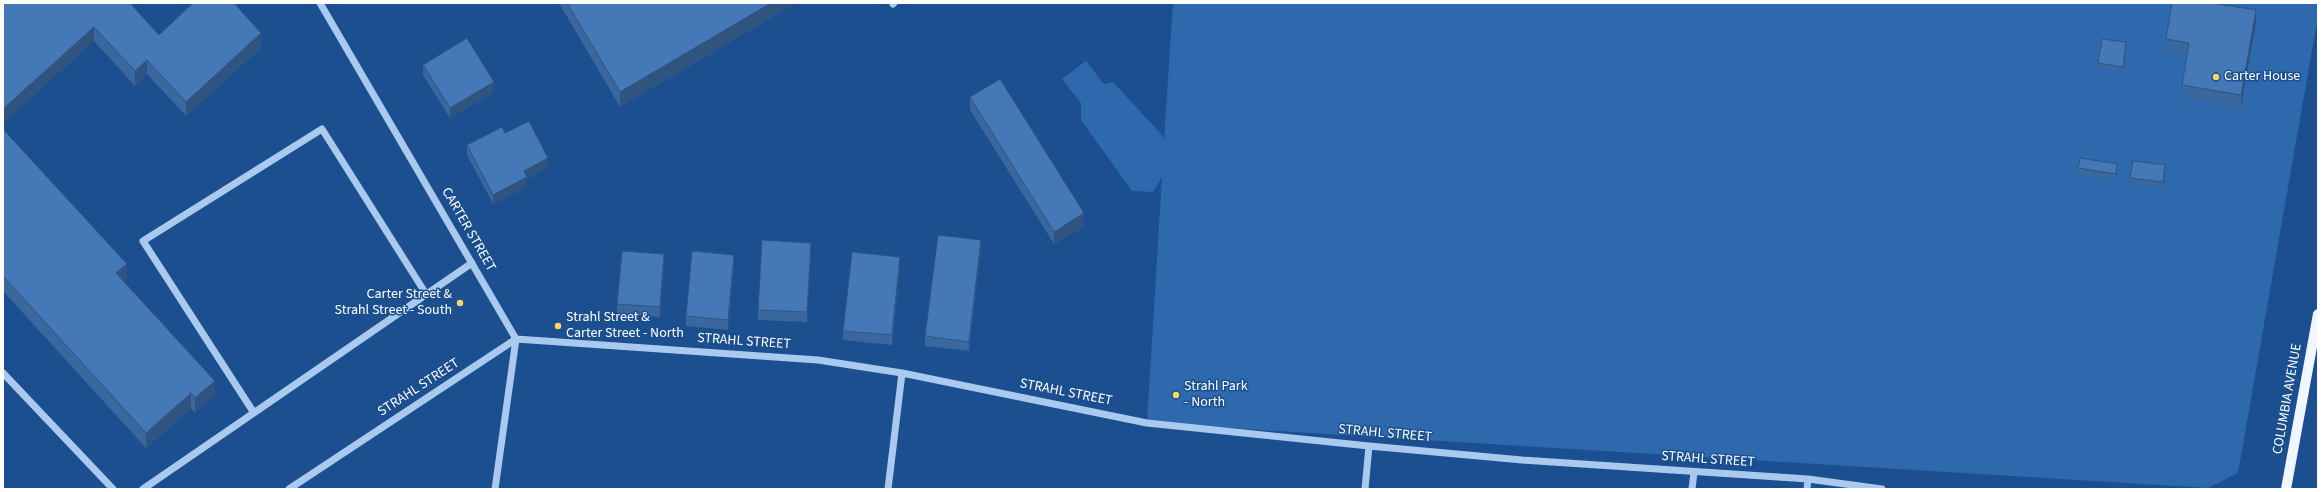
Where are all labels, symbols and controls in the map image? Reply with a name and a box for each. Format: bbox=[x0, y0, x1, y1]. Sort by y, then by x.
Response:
place label: Carter House bbox=[2224, 69, 2300, 85]
marker: Carter House bbox=[2211, 72, 2221, 82]
street label: CARTER STREET bbox=[437, 185, 499, 275]
place label: Carter Street & Strahl Street - South bbox=[334, 287, 452, 320]
marker: Carter Street & Strahl Street - South bbox=[455, 298, 465, 308]
place label: Strahl Street & Carter Street - North bbox=[566, 310, 684, 342]
marker: Strahl Street & Carter Street - North bbox=[553, 321, 563, 331]
street label: STRAHL STREET bbox=[697, 330, 791, 354]
street label: COLUMBIA AVENUE bbox=[2270, 342, 2306, 456]
street label: STRAHL STREET bbox=[375, 355, 463, 421]
street label: STRAHL STREET bbox=[1018, 376, 1114, 410]
place label: Strahl Park - North bbox=[1184, 379, 1248, 412]
marker: Strahl Park - North bbox=[1171, 390, 1181, 400]
street label: STRAHL STREET bbox=[1338, 422, 1432, 446]
street label: STRAHL STREET bbox=[1661, 448, 1755, 472]

